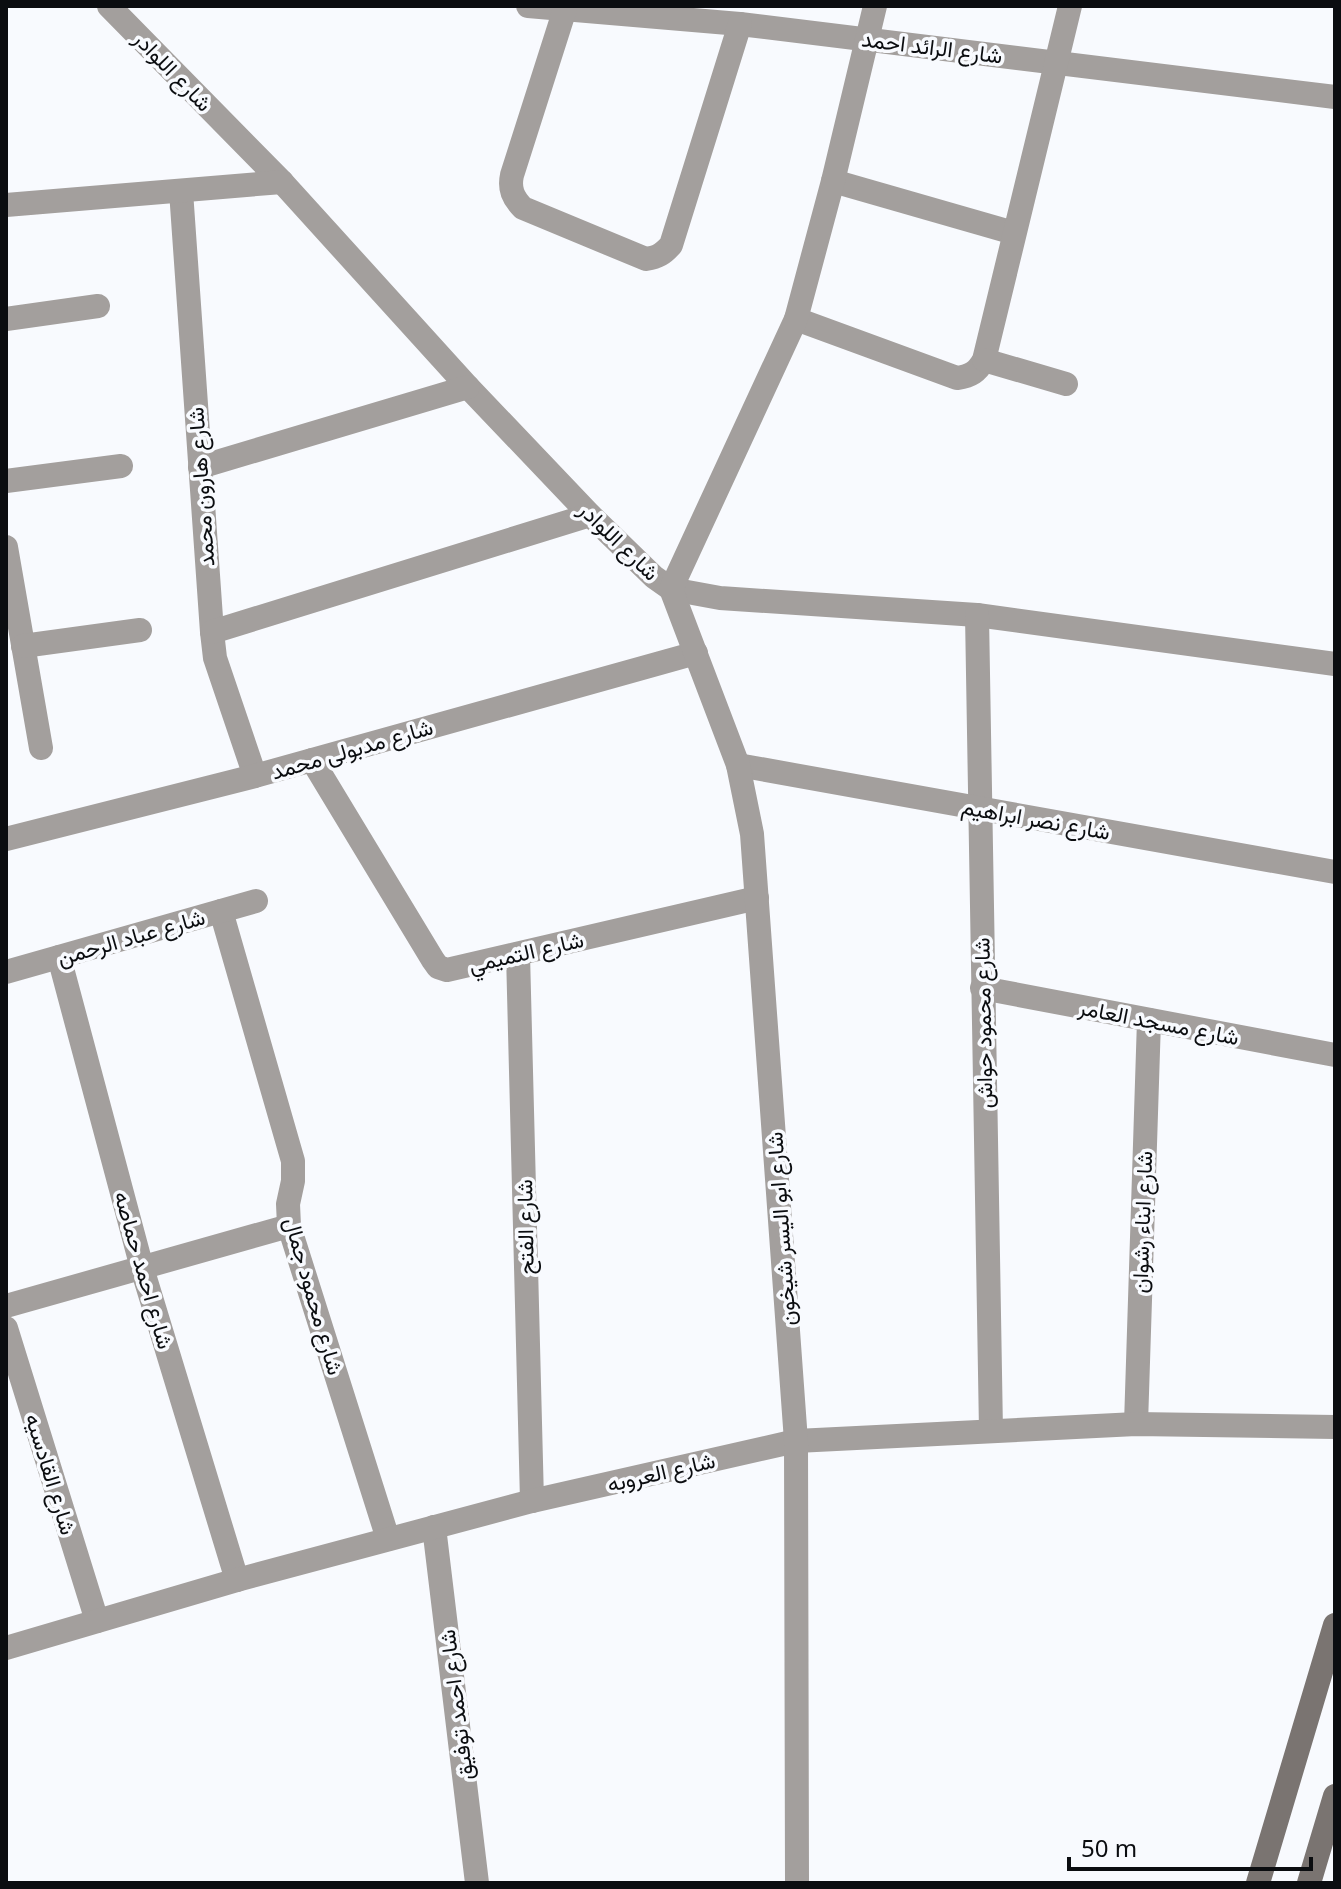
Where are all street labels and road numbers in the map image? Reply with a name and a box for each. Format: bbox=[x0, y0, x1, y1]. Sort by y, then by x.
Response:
street label: شارع الرائد احمد bbox=[860, 22, 1004, 71]
street label: شارع اللوادر bbox=[126, 23, 220, 118]
street label: شارع هارون محمد bbox=[179, 406, 222, 568]
street label: شارع اللوادر bbox=[571, 494, 667, 587]
street label: شارع مدبولى محمد bbox=[267, 711, 436, 786]
street label: شارع نصر ابراهيم bbox=[959, 790, 1113, 847]
street label: شارع عباد الرحمن bbox=[53, 901, 208, 972]
street label: شارع التميمي bbox=[465, 923, 587, 984]
street label: شارع محمود حواش bbox=[966, 937, 999, 1109]
street label: شارع مسجد العامر bbox=[1075, 991, 1242, 1052]
street label: شارع ابو اليسر شيخون bbox=[758, 1131, 803, 1327]
street label: شارع ابناء رشوان bbox=[1124, 1150, 1159, 1294]
street label: شارع الفتح bbox=[508, 1179, 541, 1275]
street label: شارع احمد حماصه bbox=[107, 1187, 182, 1352]
street label: شارع محمود جمال bbox=[277, 1213, 352, 1378]
street label: شارع القادسيه bbox=[18, 1409, 85, 1538]
street label: شارع العروبه bbox=[604, 1444, 718, 1499]
street label: شارع احمد توفيق bbox=[431, 1628, 480, 1782]

